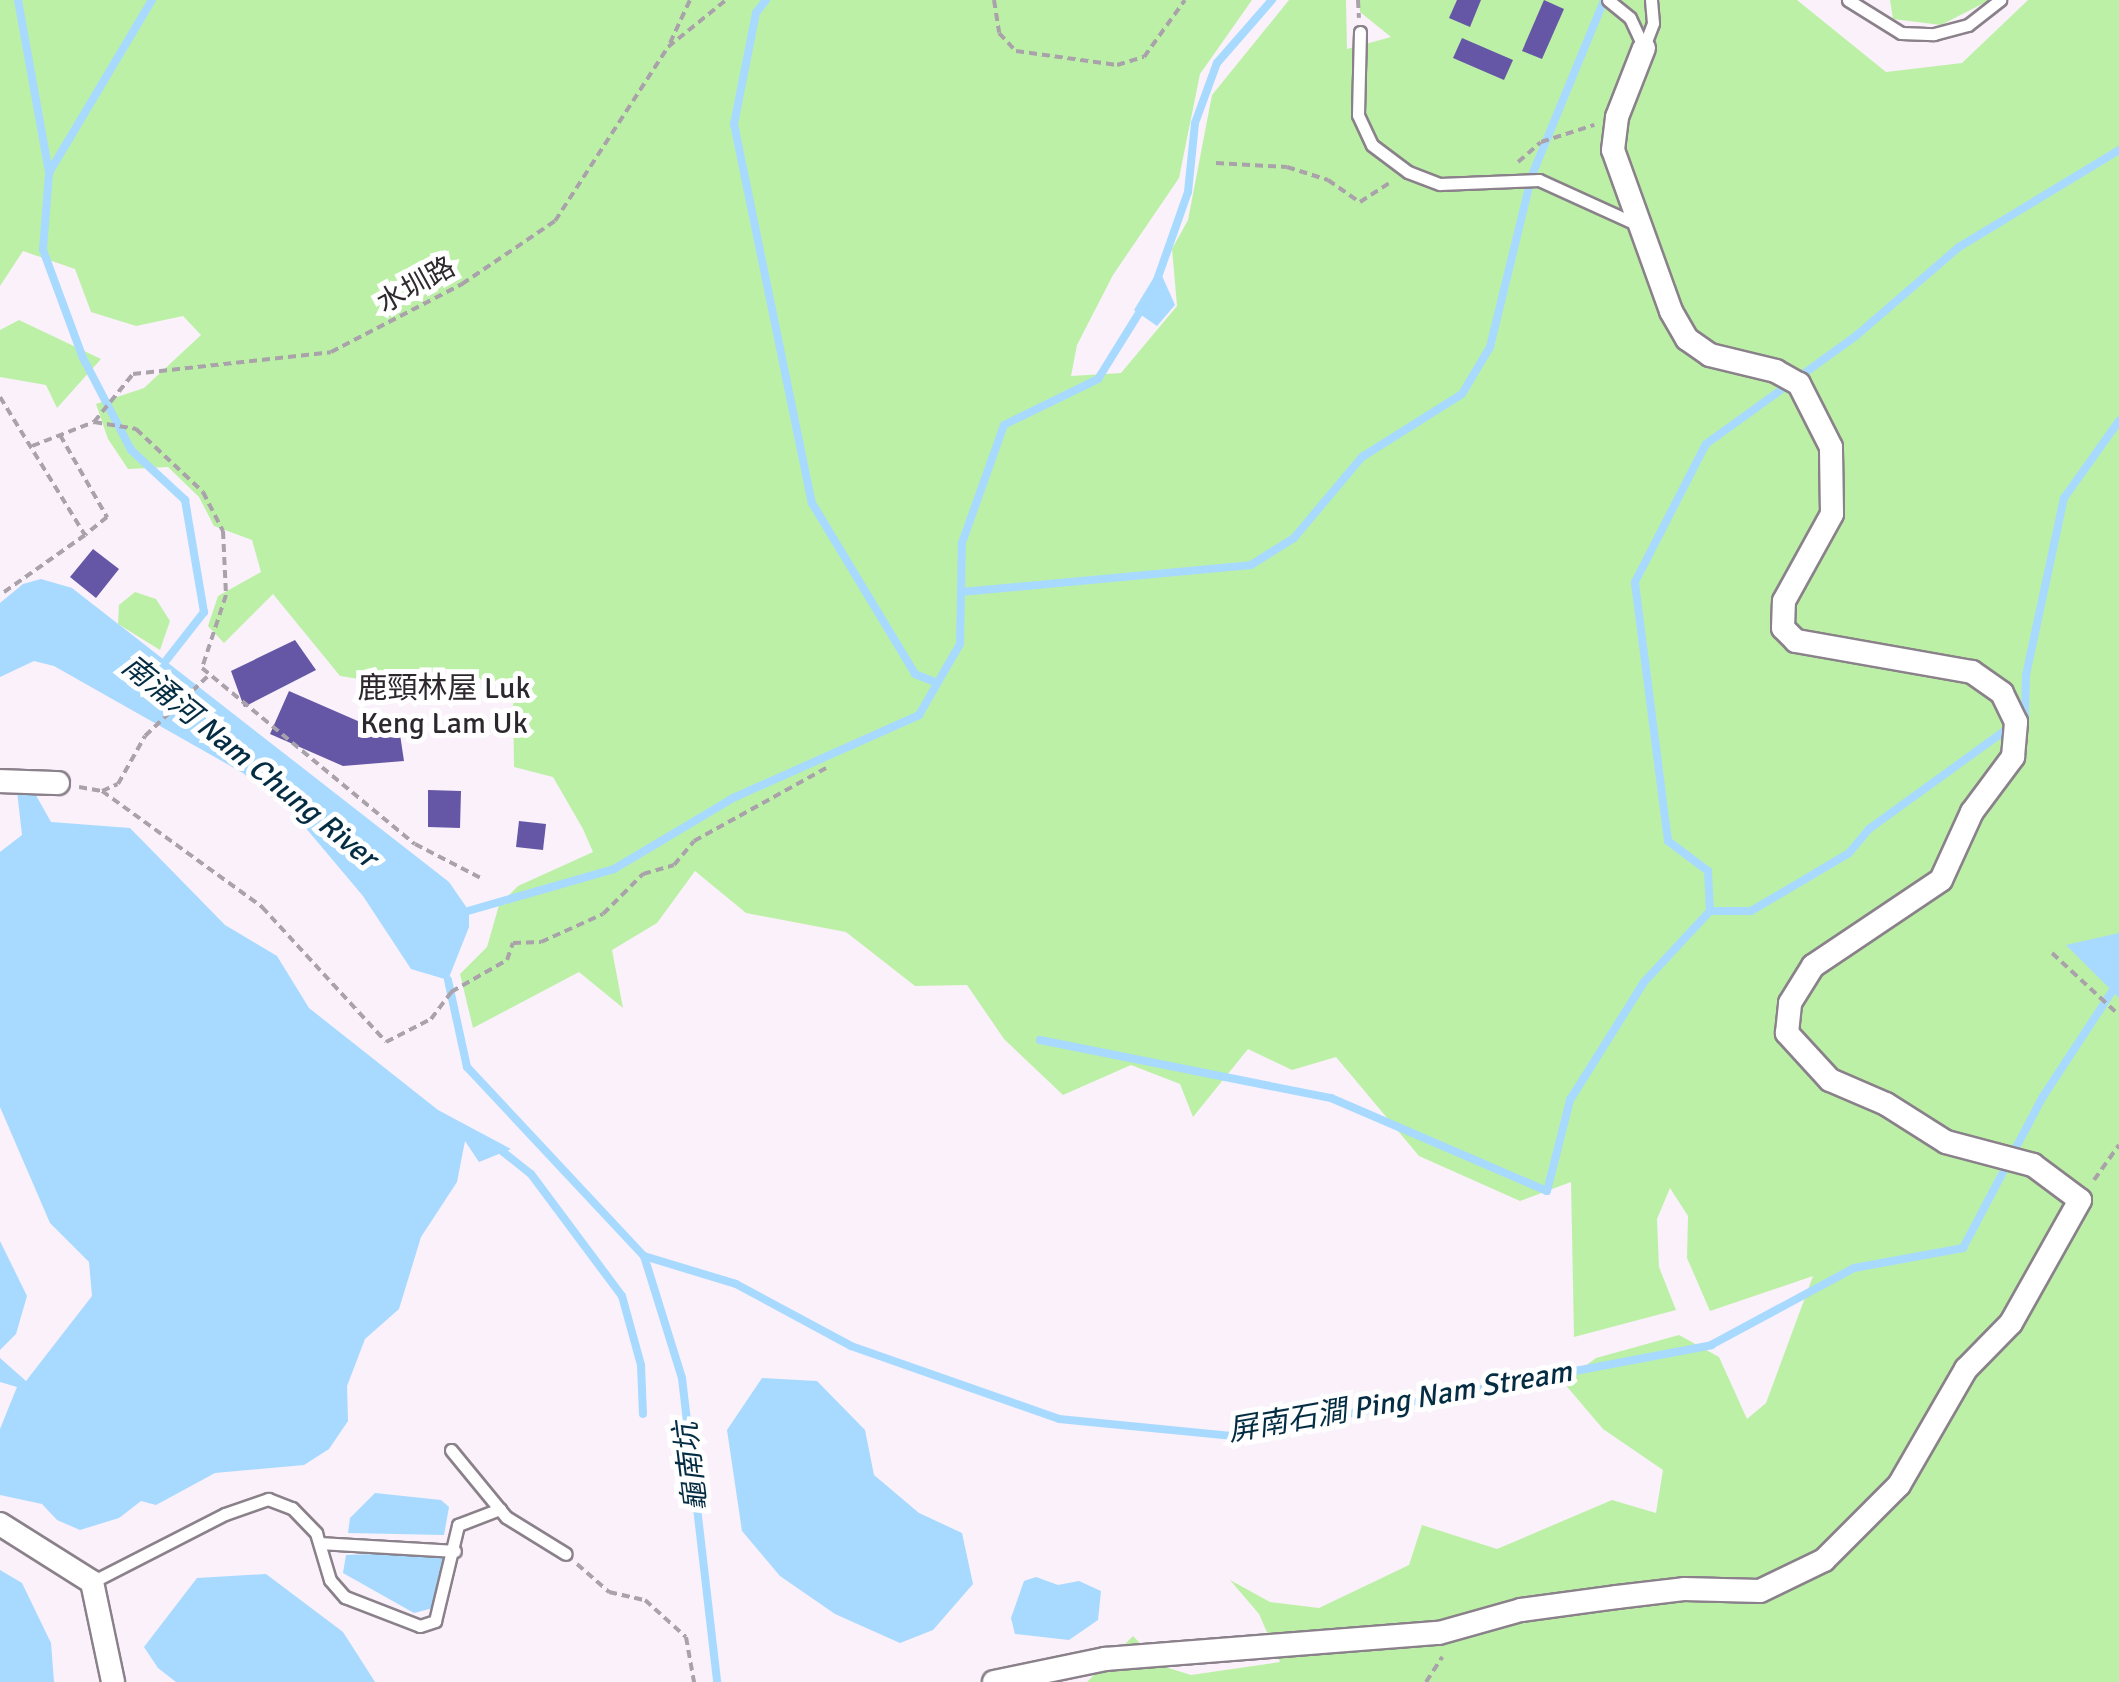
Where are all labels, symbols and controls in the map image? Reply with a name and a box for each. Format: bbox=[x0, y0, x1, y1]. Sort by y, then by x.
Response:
street label: 水圳路 bbox=[371, 250, 461, 320]
water label: 南涌河 Nam Chung River bbox=[114, 648, 384, 876]
district label: 鹿頸林屋 Luk Keng Lam Uk bbox=[347, 671, 541, 742]
water label: 屏南石澗 Ping Nam Stream bbox=[1225, 1354, 1575, 1450]
water label: 龜南坑 bbox=[669, 1420, 715, 1514]

